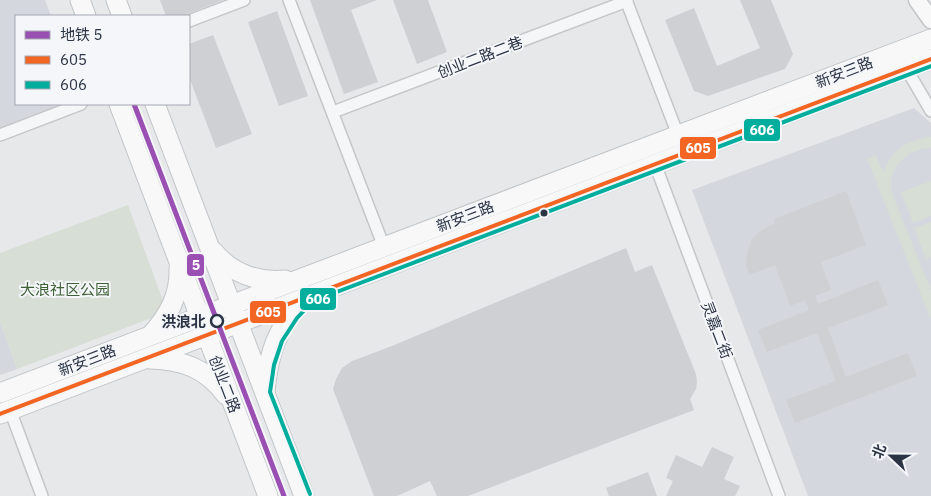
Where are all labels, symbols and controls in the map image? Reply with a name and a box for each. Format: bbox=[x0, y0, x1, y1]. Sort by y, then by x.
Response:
legend bbox=[15, 15, 190, 105]
text: 地铁 5 bbox=[60, 25, 103, 44]
street label: 创业二路二巷 bbox=[435, 32, 525, 82]
text: 605 bbox=[60, 50, 87, 69]
street label: 新安三路 bbox=[813, 52, 875, 92]
text: 606 bbox=[60, 75, 87, 94]
line badge: 606 bbox=[743, 118, 781, 142]
text: 606 bbox=[749, 121, 775, 139]
line badge: 605 bbox=[679, 136, 717, 160]
text: 605 bbox=[685, 139, 711, 157]
street label: 新安三路 bbox=[434, 196, 496, 236]
unlabelled marker bbox=[539, 208, 549, 218]
line badge: 5 bbox=[186, 253, 205, 277]
text: 5 bbox=[192, 256, 200, 274]
park label: 大浪社区公园 bbox=[20, 280, 110, 299]
line badge: 606 bbox=[299, 287, 337, 311]
text: 606 bbox=[305, 290, 331, 308]
street label: 灵嘉二街 bbox=[697, 299, 737, 361]
line badge: 605 bbox=[249, 300, 287, 324]
text: 605 bbox=[255, 303, 281, 321]
place label: 洪浪北 bbox=[161, 312, 206, 331]
marker: 洪浪北 bbox=[210, 314, 224, 328]
street label: 新安三路 bbox=[56, 340, 118, 380]
street label: 创业二路 bbox=[205, 353, 245, 415]
north arrow bbox=[866, 431, 916, 481]
text: 北 bbox=[868, 441, 890, 461]

